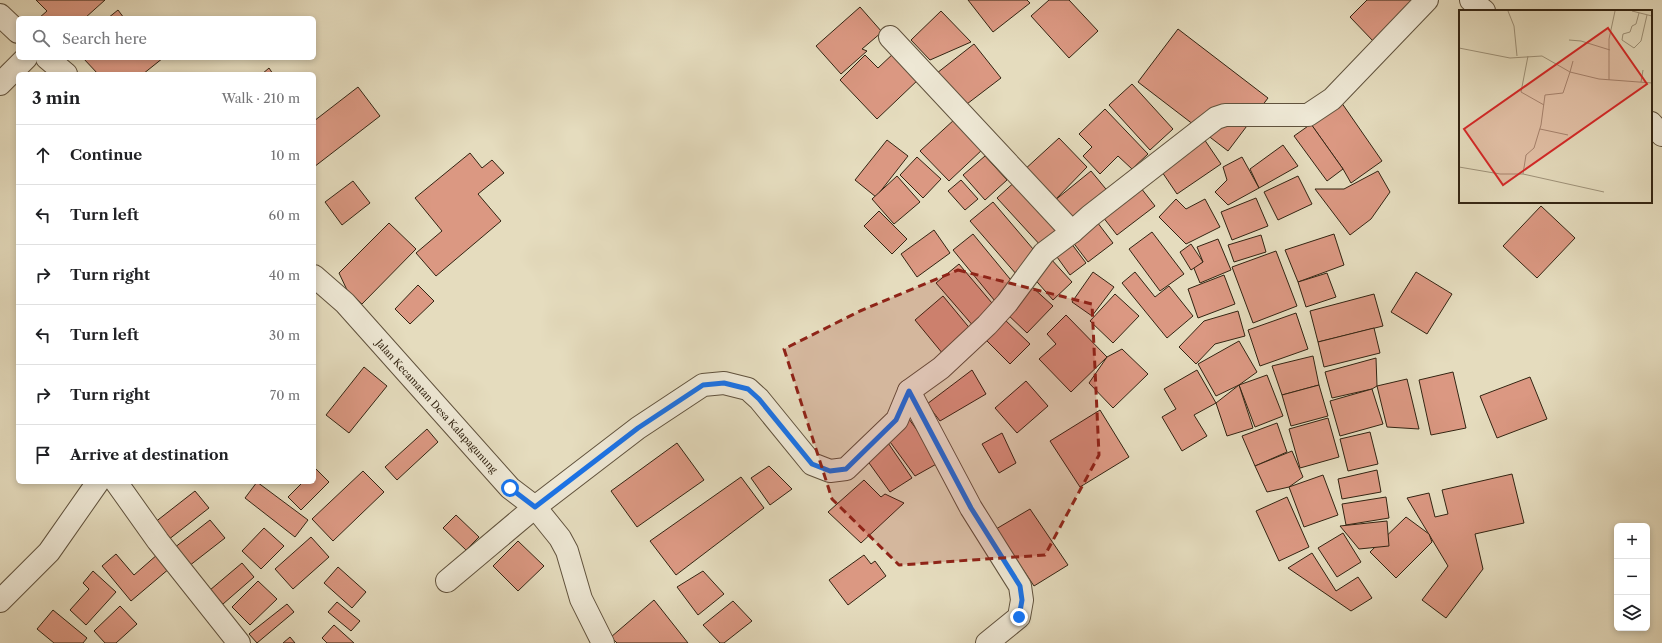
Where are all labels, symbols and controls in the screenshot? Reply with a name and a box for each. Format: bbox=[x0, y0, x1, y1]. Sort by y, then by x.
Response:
inset map bbox=[1459, 10, 1652, 203]
search box bbox=[16, 16, 316, 60]
icon: search bbox=[30, 27, 52, 49]
text: Search here bbox=[62, 29, 147, 48]
text: 3 min bbox=[32, 88, 81, 108]
text: Walk · 210 m bbox=[222, 90, 300, 106]
icon: ahead bbox=[32, 144, 54, 166]
text: Continue bbox=[70, 145, 142, 164]
text: 10 m bbox=[271, 147, 300, 163]
icon: left bbox=[32, 204, 54, 226]
text: Turn left bbox=[70, 205, 139, 224]
text: 60 m bbox=[269, 207, 300, 223]
icon: right bbox=[32, 264, 54, 286]
text: Turn right bbox=[70, 265, 150, 284]
text: 40 m bbox=[269, 267, 300, 283]
icon: left bbox=[32, 324, 54, 346]
text: Turn left bbox=[70, 325, 139, 344]
text: 30 m bbox=[269, 327, 300, 343]
street label: Jalan Kecamatan Desa Kalapagunung bbox=[372, 335, 501, 477]
icon: right bbox=[32, 384, 54, 406]
text: Turn right bbox=[70, 385, 150, 404]
text: 70 m bbox=[270, 387, 300, 403]
icon: arrive bbox=[32, 444, 54, 466]
text: Arrive at destination bbox=[70, 445, 229, 464]
route start bbox=[501, 479, 519, 497]
map controls bbox=[1614, 523, 1650, 631]
button: + bbox=[1614, 523, 1650, 559]
button: − bbox=[1614, 559, 1650, 595]
button: layers bbox=[1614, 595, 1650, 631]
route end bbox=[1010, 608, 1028, 626]

